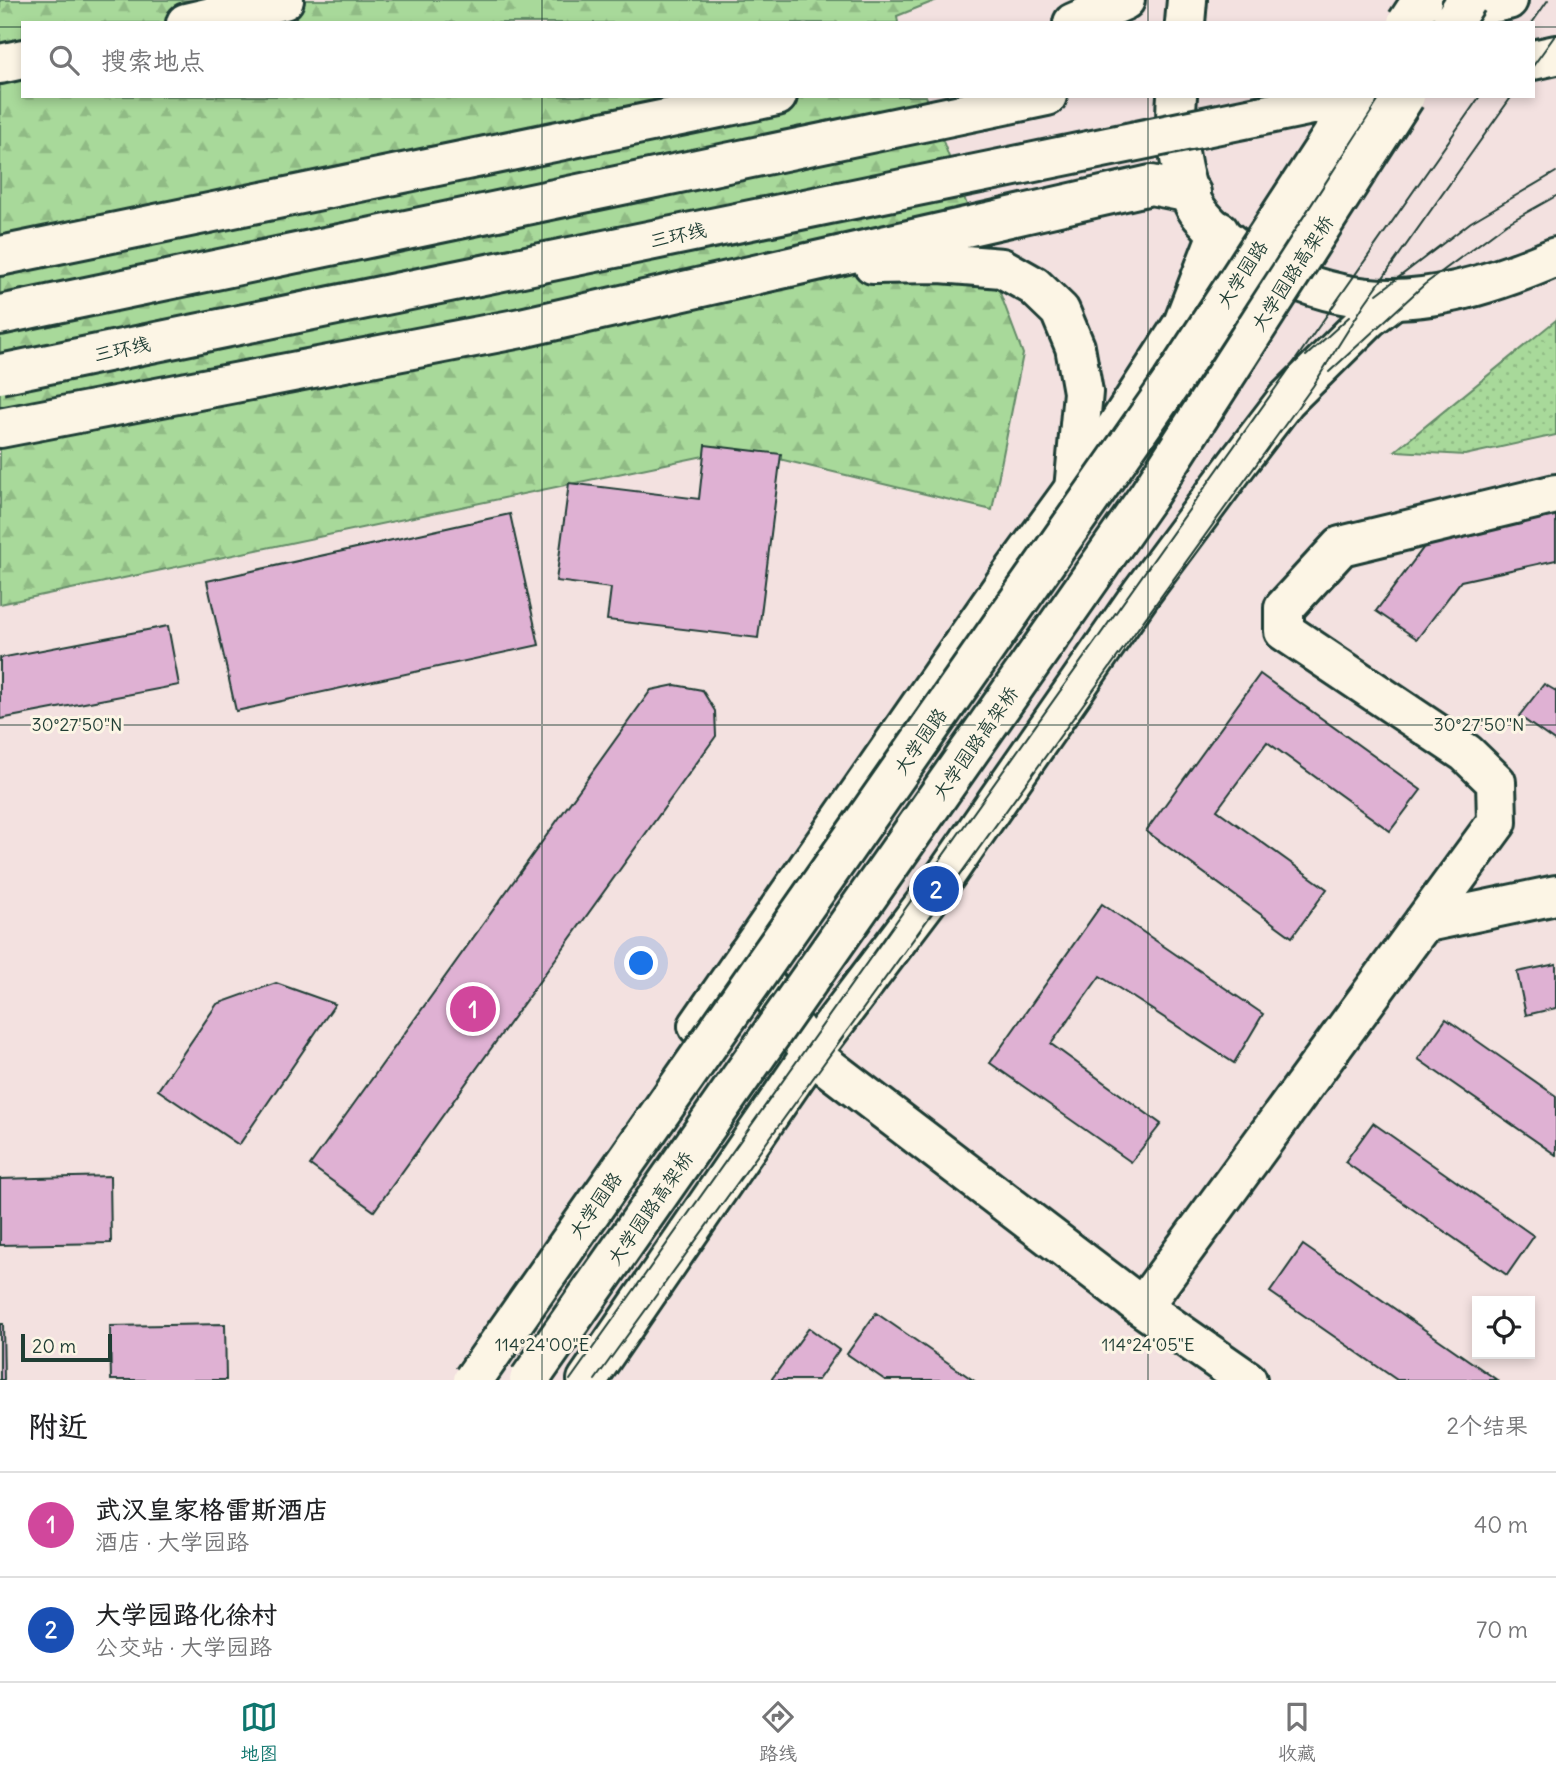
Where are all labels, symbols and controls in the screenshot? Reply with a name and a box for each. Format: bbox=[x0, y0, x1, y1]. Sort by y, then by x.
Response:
search box bbox=[21, 21, 1535, 98]
icon: search bbox=[45, 41, 83, 79]
text: 搜索地点 bbox=[101, 44, 205, 77]
street label: 大学园路高架桥 bbox=[1246, 211, 1338, 335]
street label: 三环线 bbox=[648, 217, 708, 253]
street label: 大学园路 bbox=[1211, 236, 1273, 312]
street label: 三环线 bbox=[92, 331, 152, 367]
street label: 大学园路高架桥 bbox=[927, 682, 1023, 804]
street label: 大学园路 bbox=[888, 703, 952, 779]
text: 30°27'50"N bbox=[32, 713, 122, 736]
text: 30°27'50"N bbox=[1434, 713, 1524, 736]
pin: 2 bbox=[913, 863, 959, 915]
your location bbox=[624, 946, 658, 980]
pin: 1 bbox=[450, 983, 496, 1035]
street label: 大学园路高架桥 bbox=[602, 1147, 698, 1269]
street label: 大学园路 bbox=[563, 1167, 627, 1243]
map controls bbox=[1472, 1296, 1535, 1359]
button: locate bbox=[1472, 1296, 1535, 1359]
scale bar bbox=[21, 1331, 112, 1363]
text: 114°24'00"E bbox=[495, 1333, 589, 1356]
text: 114°24'05"E bbox=[1101, 1333, 1195, 1356]
text: 20 m bbox=[32, 1334, 76, 1358]
text: 附近 bbox=[28, 1407, 88, 1445]
text: 2个结果 bbox=[1446, 1411, 1528, 1440]
text: 武汉皇家格雷斯酒店 bbox=[95, 1493, 329, 1526]
text: 1 bbox=[46, 1510, 56, 1539]
text: 40 m bbox=[1474, 1510, 1528, 1539]
text: 酒店 · 大学园路 bbox=[95, 1527, 249, 1556]
text: 大学园路化徐村 bbox=[95, 1598, 277, 1631]
text: 2 bbox=[45, 1615, 57, 1644]
text: 70 m bbox=[1476, 1615, 1528, 1644]
text: 公交站 · 大学园路 bbox=[95, 1632, 272, 1661]
tab: 地图 bbox=[240, 1698, 278, 1765]
tab: 路线 bbox=[759, 1698, 797, 1765]
tab: 收藏 bbox=[1278, 1698, 1316, 1765]

